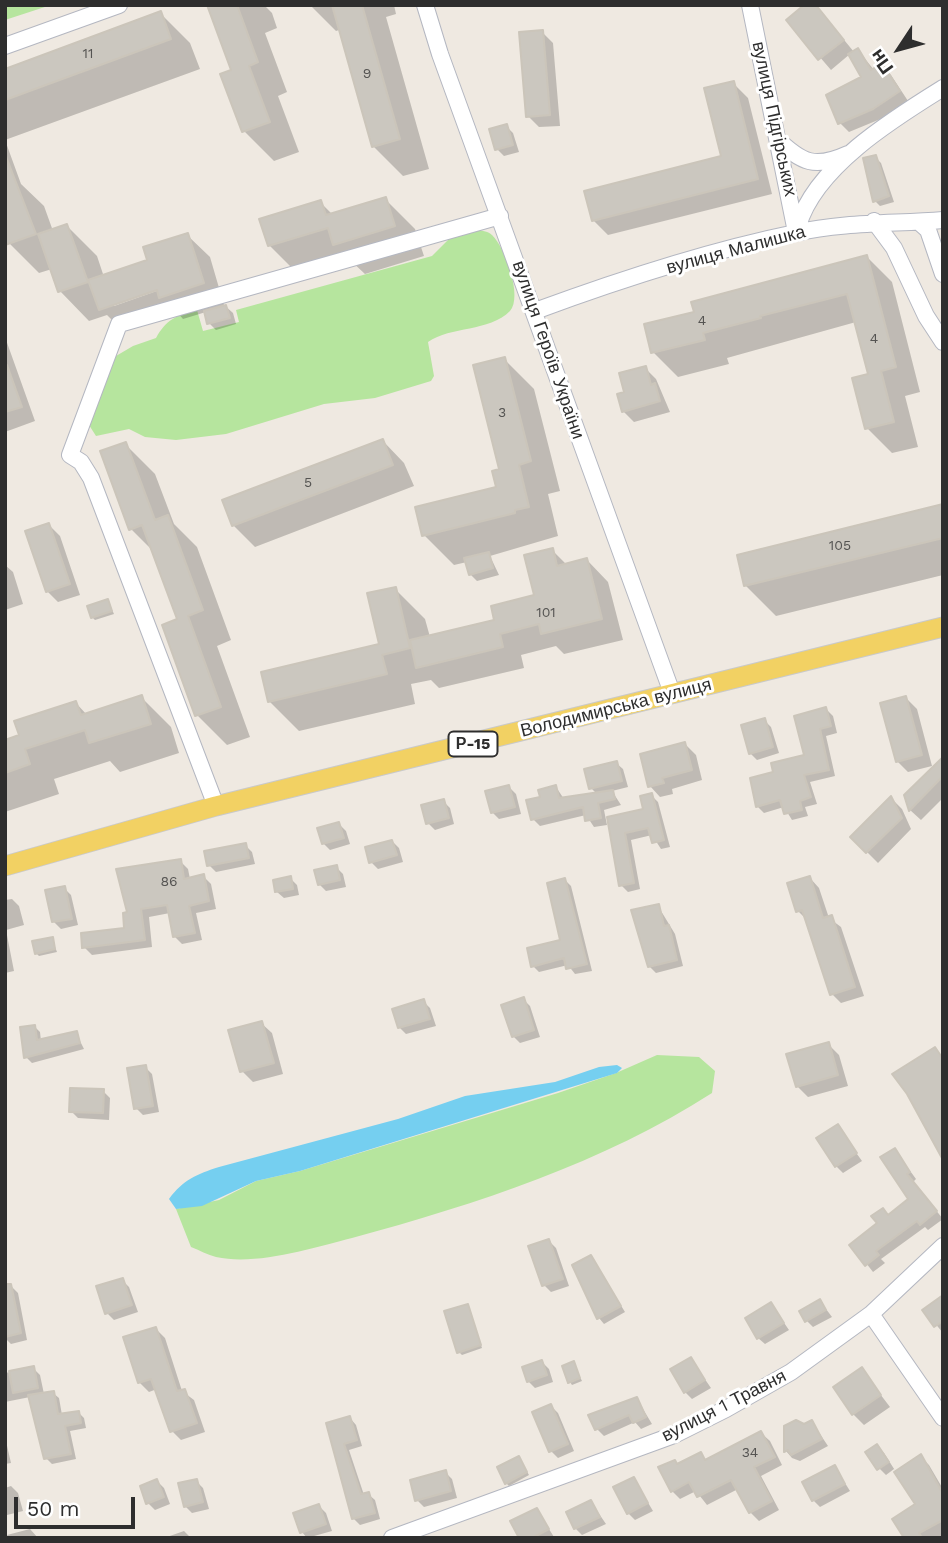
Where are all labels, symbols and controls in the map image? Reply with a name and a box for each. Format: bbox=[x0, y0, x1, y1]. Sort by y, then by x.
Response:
north arrow bbox=[864, 14, 934, 84]
street label: вулиця Підгірських bbox=[747, 40, 801, 198]
text: Пн bbox=[865, 45, 898, 79]
house number: 11 bbox=[83, 46, 93, 62]
house number: 9 bbox=[363, 66, 371, 82]
street label: вулиця Малишка bbox=[664, 221, 808, 279]
street label: вулиця Героїв України bbox=[507, 258, 589, 442]
house number: 4 bbox=[698, 313, 706, 329]
house number: 4 bbox=[870, 331, 878, 347]
house number: 3 bbox=[498, 405, 506, 421]
house number: 5 bbox=[304, 475, 312, 491]
house number: 105 bbox=[829, 538, 851, 554]
house number: 101 bbox=[536, 605, 556, 621]
street label: Володимирська вулиця bbox=[518, 674, 714, 742]
road number: Р-15 bbox=[448, 732, 498, 757]
house number: 86 bbox=[160, 874, 178, 890]
street label: вулиця 1 Травня bbox=[658, 1365, 790, 1447]
house number: 34 bbox=[742, 1445, 758, 1461]
scale bar bbox=[18, 1484, 138, 1528]
text: 50 m bbox=[27, 1496, 79, 1521]

